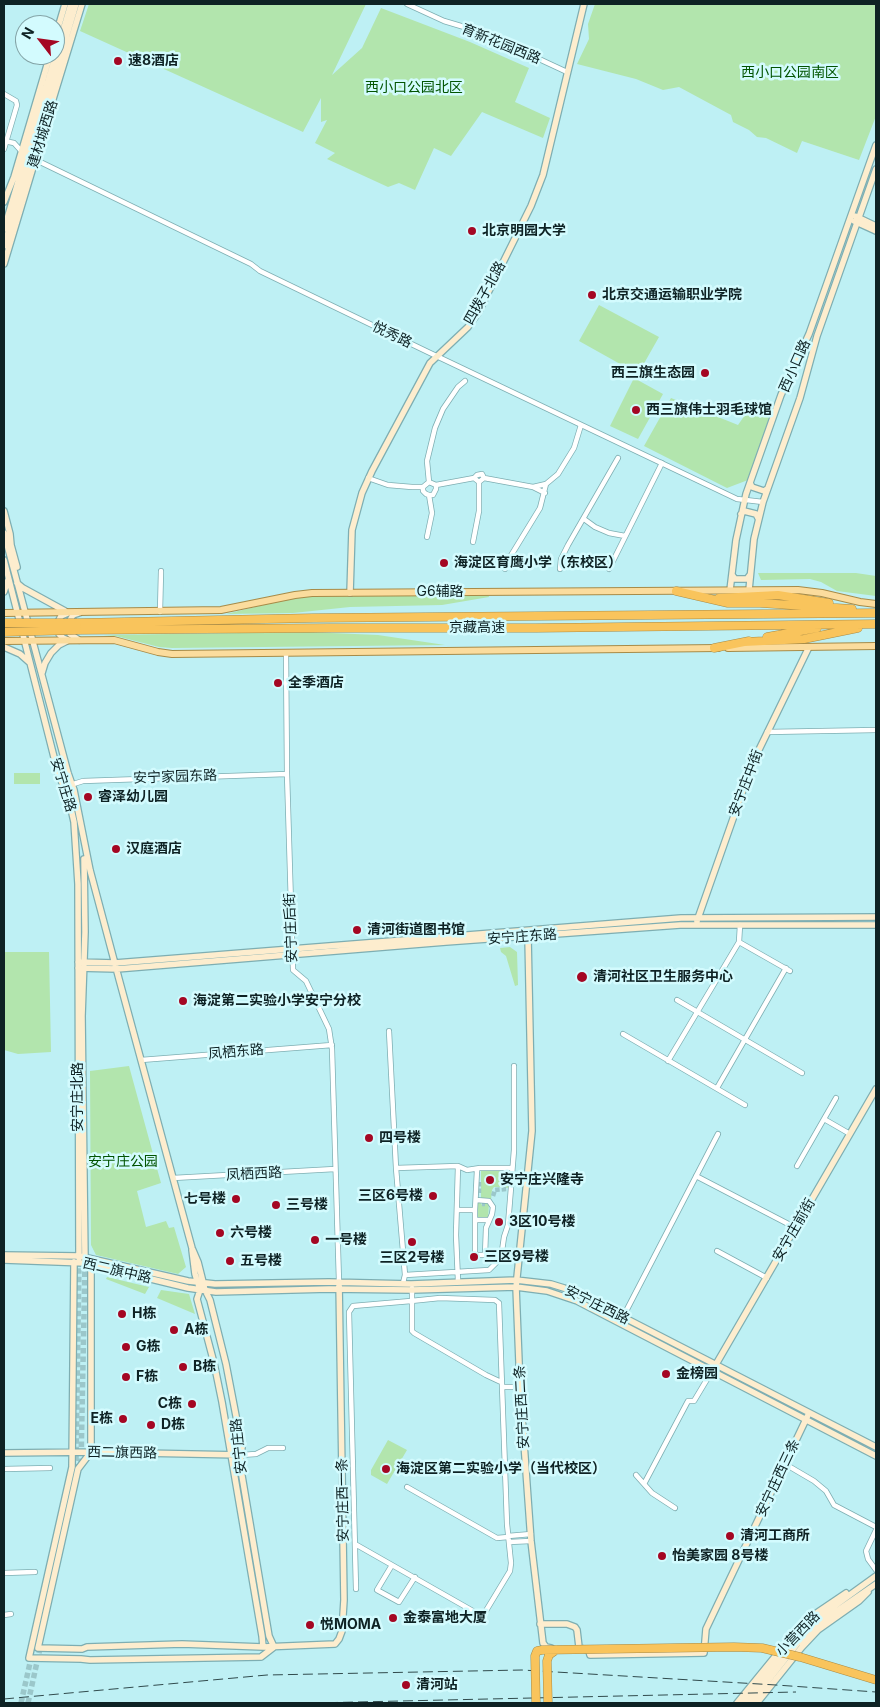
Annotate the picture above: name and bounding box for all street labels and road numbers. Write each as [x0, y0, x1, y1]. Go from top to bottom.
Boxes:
street label: 育新花园西路 [459, 20, 543, 68]
street label: 建材城西路 [25, 98, 61, 170]
street label: 四拨子北路 [461, 258, 509, 328]
street label: 悦秀路 [369, 318, 415, 352]
street label: 西小口路 [776, 337, 814, 395]
street label: G6辅路 [416, 584, 464, 600]
street label: 京藏高速 [449, 620, 505, 636]
street label: 安宁庄中街 [726, 747, 766, 819]
street label: 安宁庄路 [47, 756, 79, 814]
street label: 安宁家园东路 [133, 767, 217, 787]
street label: 安宁庄后街 [281, 893, 301, 963]
street label: 安宁庄东路 [486, 926, 558, 948]
street label: 凤栖东路 [207, 1041, 265, 1063]
street label: 安宁庄北路 [70, 1062, 86, 1132]
street label: 凤栖西路 [226, 1164, 282, 1184]
street label: 安宁庄前街 [769, 1195, 819, 1265]
street label: 西二旗中路 [81, 1255, 153, 1287]
street label: 安宁庄西路 [562, 1282, 632, 1328]
street label: 安宁庄西二条 [511, 1365, 533, 1449]
street label: 安宁庄路 [228, 1417, 250, 1475]
street label: 安宁庄西三条 [753, 1436, 803, 1520]
street label: 西二旗西路 [87, 1444, 157, 1462]
street label: 安宁庄西一条 [334, 1458, 352, 1542]
street label: 小营西路 [773, 1608, 823, 1660]

